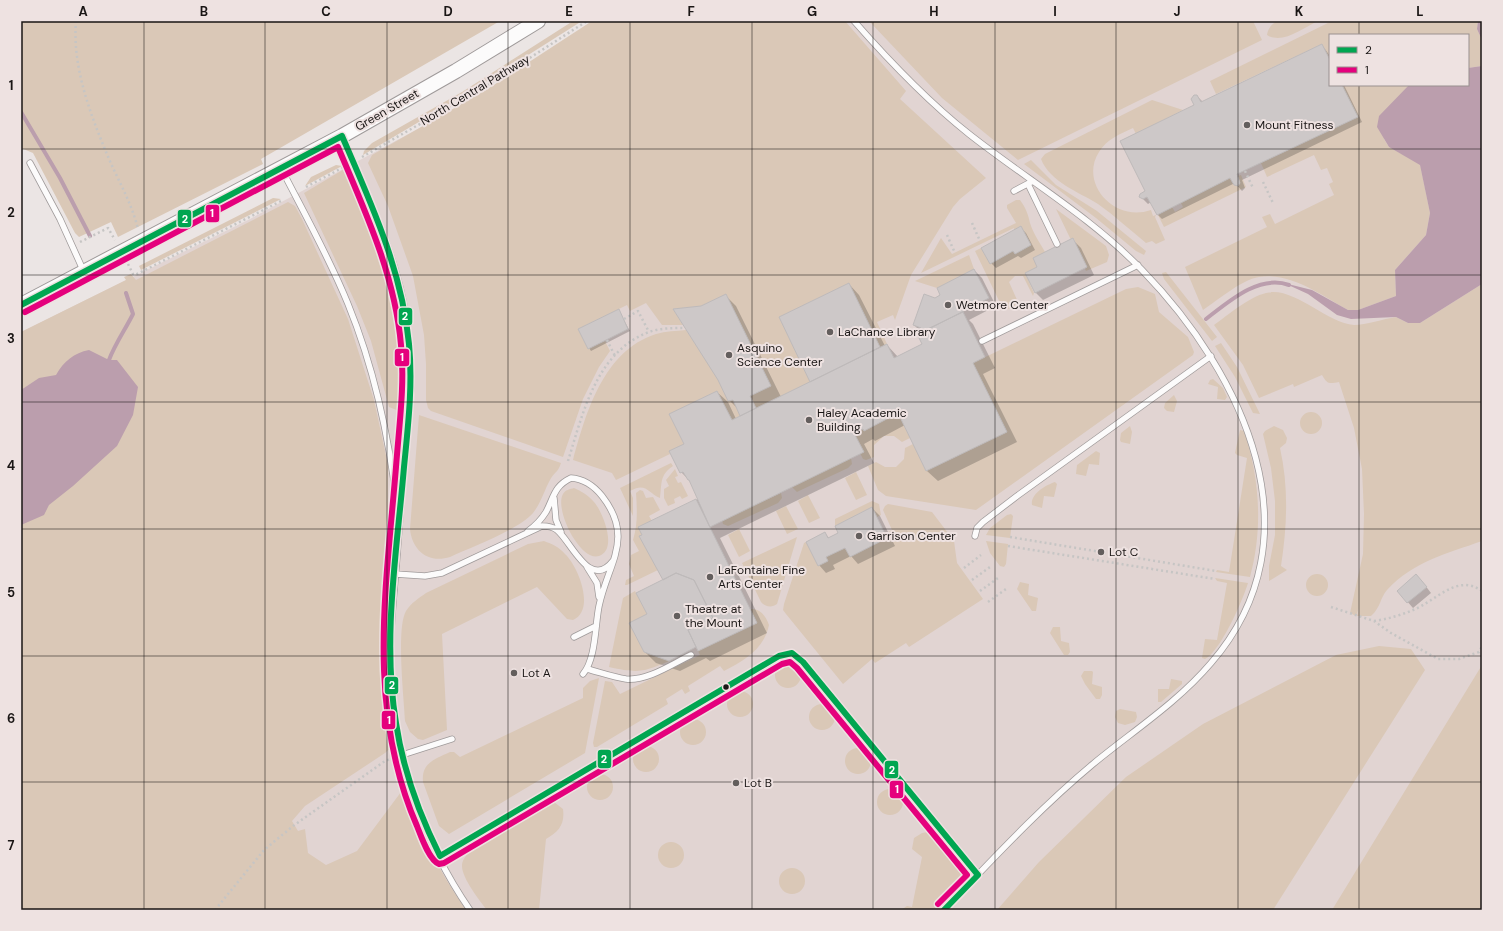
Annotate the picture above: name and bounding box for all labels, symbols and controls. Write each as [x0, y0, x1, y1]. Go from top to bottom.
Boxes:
text: A [78, 3, 88, 20]
text: B [200, 3, 208, 20]
text: C [321, 3, 331, 20]
text: D [443, 3, 453, 20]
text: E [565, 3, 573, 20]
text: F [687, 3, 695, 20]
text: G [807, 3, 817, 20]
text: H [929, 3, 939, 20]
text: I [1053, 3, 1057, 20]
text: J [1173, 3, 1181, 20]
text: K [1295, 3, 1304, 20]
text: L [1416, 3, 1424, 20]
legend [1329, 34, 1469, 86]
text: 2 [1365, 42, 1372, 58]
street label: North Central Pathway [417, 51, 533, 129]
text: 1 [1365, 62, 1369, 78]
text: 1 [9, 77, 13, 94]
street label: Green Street [352, 85, 422, 135]
place label: Mount Fitness [1255, 117, 1334, 133]
marker: Mount Fitness [1242, 120, 1252, 130]
text: 2 [7, 204, 15, 221]
line badge: 1 [205, 204, 220, 223]
text: 1 [210, 206, 214, 220]
line badge: 2 [177, 209, 192, 228]
text: 2 [182, 212, 188, 226]
place label: Wetmore Center [956, 297, 1049, 313]
marker: Wetmore Center [943, 300, 953, 310]
line badge: 2 [398, 307, 413, 326]
text: 2 [402, 309, 408, 323]
place label: LaChance Library [838, 324, 936, 340]
marker: LaChance Library [825, 327, 835, 337]
text: 3 [7, 330, 15, 347]
place label: Asquino Science Center [737, 340, 823, 370]
line badge: 1 [394, 348, 410, 367]
text: 1 [400, 350, 404, 364]
marker: Asquino Science Center [724, 350, 734, 360]
place label: Haley Academic Building [817, 405, 907, 435]
marker: Haley Academic Building [804, 415, 814, 425]
text: 4 [7, 457, 15, 474]
place label: Garrison Center [867, 528, 956, 544]
marker: Garrison Center [854, 531, 864, 541]
place label: Lot C [1109, 544, 1139, 560]
marker: Lot C [1096, 547, 1106, 557]
place label: LaFontaine Fine Arts Center [718, 562, 805, 592]
marker: LaFontaine Fine Arts Center [705, 572, 715, 582]
text: 5 [7, 584, 15, 601]
place label: Theatre at the Mount [685, 601, 743, 631]
marker: Theatre at the Mount [672, 611, 682, 621]
place label: Lot A [522, 665, 551, 681]
marker: Lot A [509, 668, 519, 678]
line badge: 2 [384, 676, 399, 695]
text: 2 [389, 678, 395, 692]
unlabelled marker [721, 682, 731, 692]
text: 6 [7, 710, 15, 727]
line badge: 1 [381, 710, 396, 730]
text: 1 [387, 713, 391, 727]
line badge: 2 [597, 749, 612, 769]
text: 2 [601, 752, 607, 766]
line badge: 2 [884, 760, 899, 779]
text: 2 [889, 763, 895, 777]
place label: Lot B [744, 775, 772, 791]
marker: Lot B [731, 778, 741, 788]
line badge: 1 [889, 780, 904, 799]
text: 1 [895, 782, 899, 796]
text: 7 [8, 837, 15, 854]

